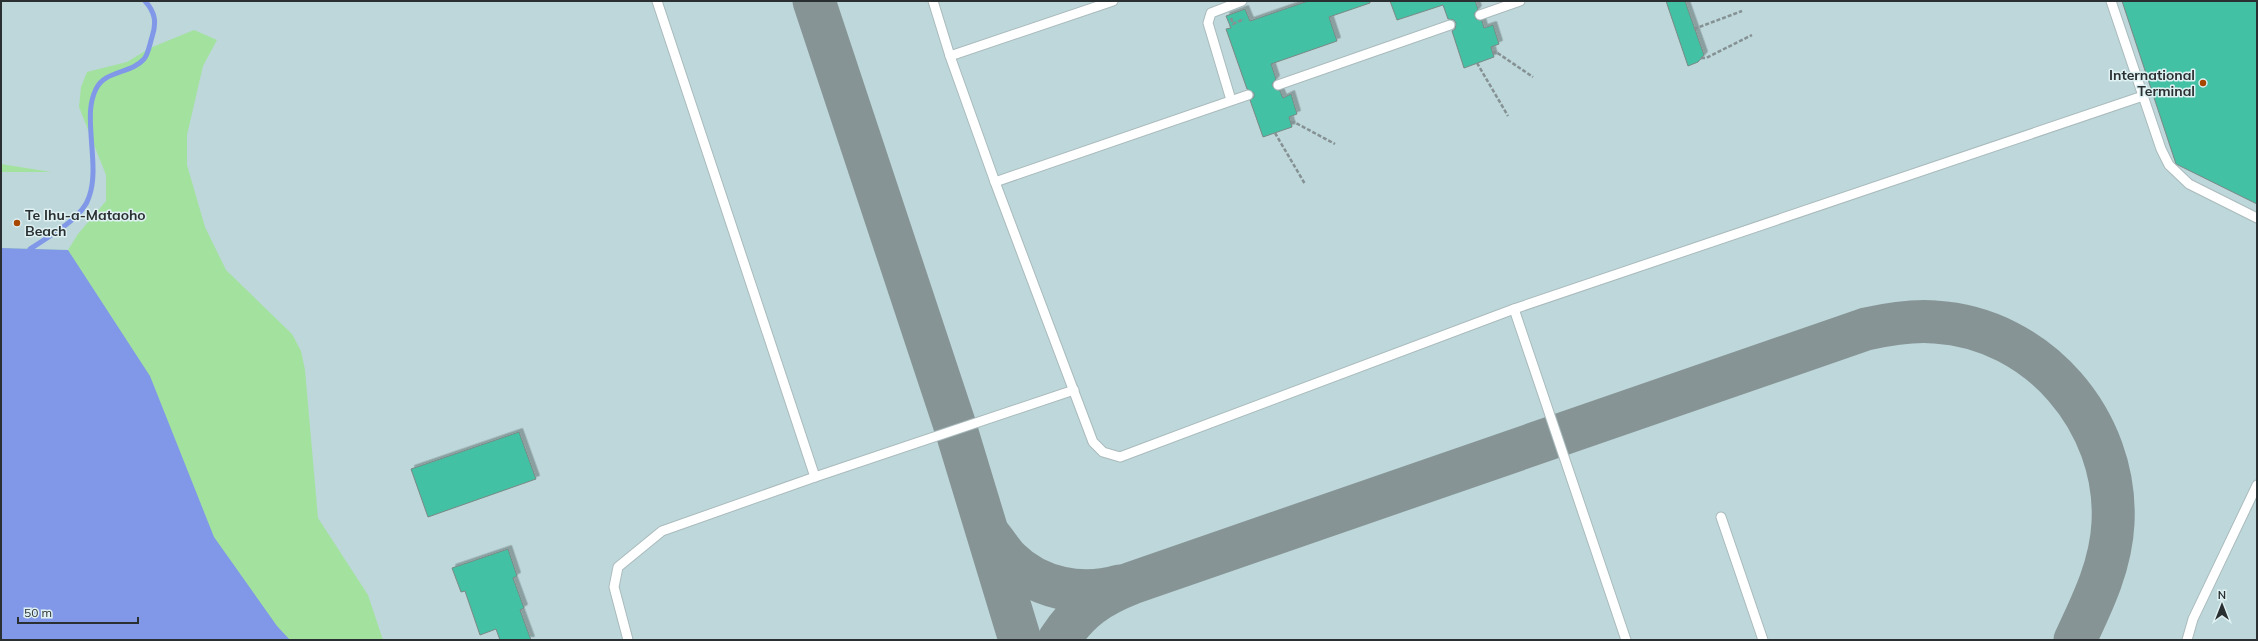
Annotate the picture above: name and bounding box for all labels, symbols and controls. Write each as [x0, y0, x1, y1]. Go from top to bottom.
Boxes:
place label: International Terminal [2109, 66, 2195, 100]
marker: International Terminal [2198, 78, 2208, 88]
place label: Te Ihu-a-Mataoho Beach [25, 206, 146, 240]
marker: Te Ihu-a-Mataoho Beach [12, 218, 22, 228]
north arrow [2202, 585, 2242, 625]
text: N [2218, 588, 2226, 602]
scale bar [18, 599, 138, 625]
text: 50 m [24, 605, 52, 620]

